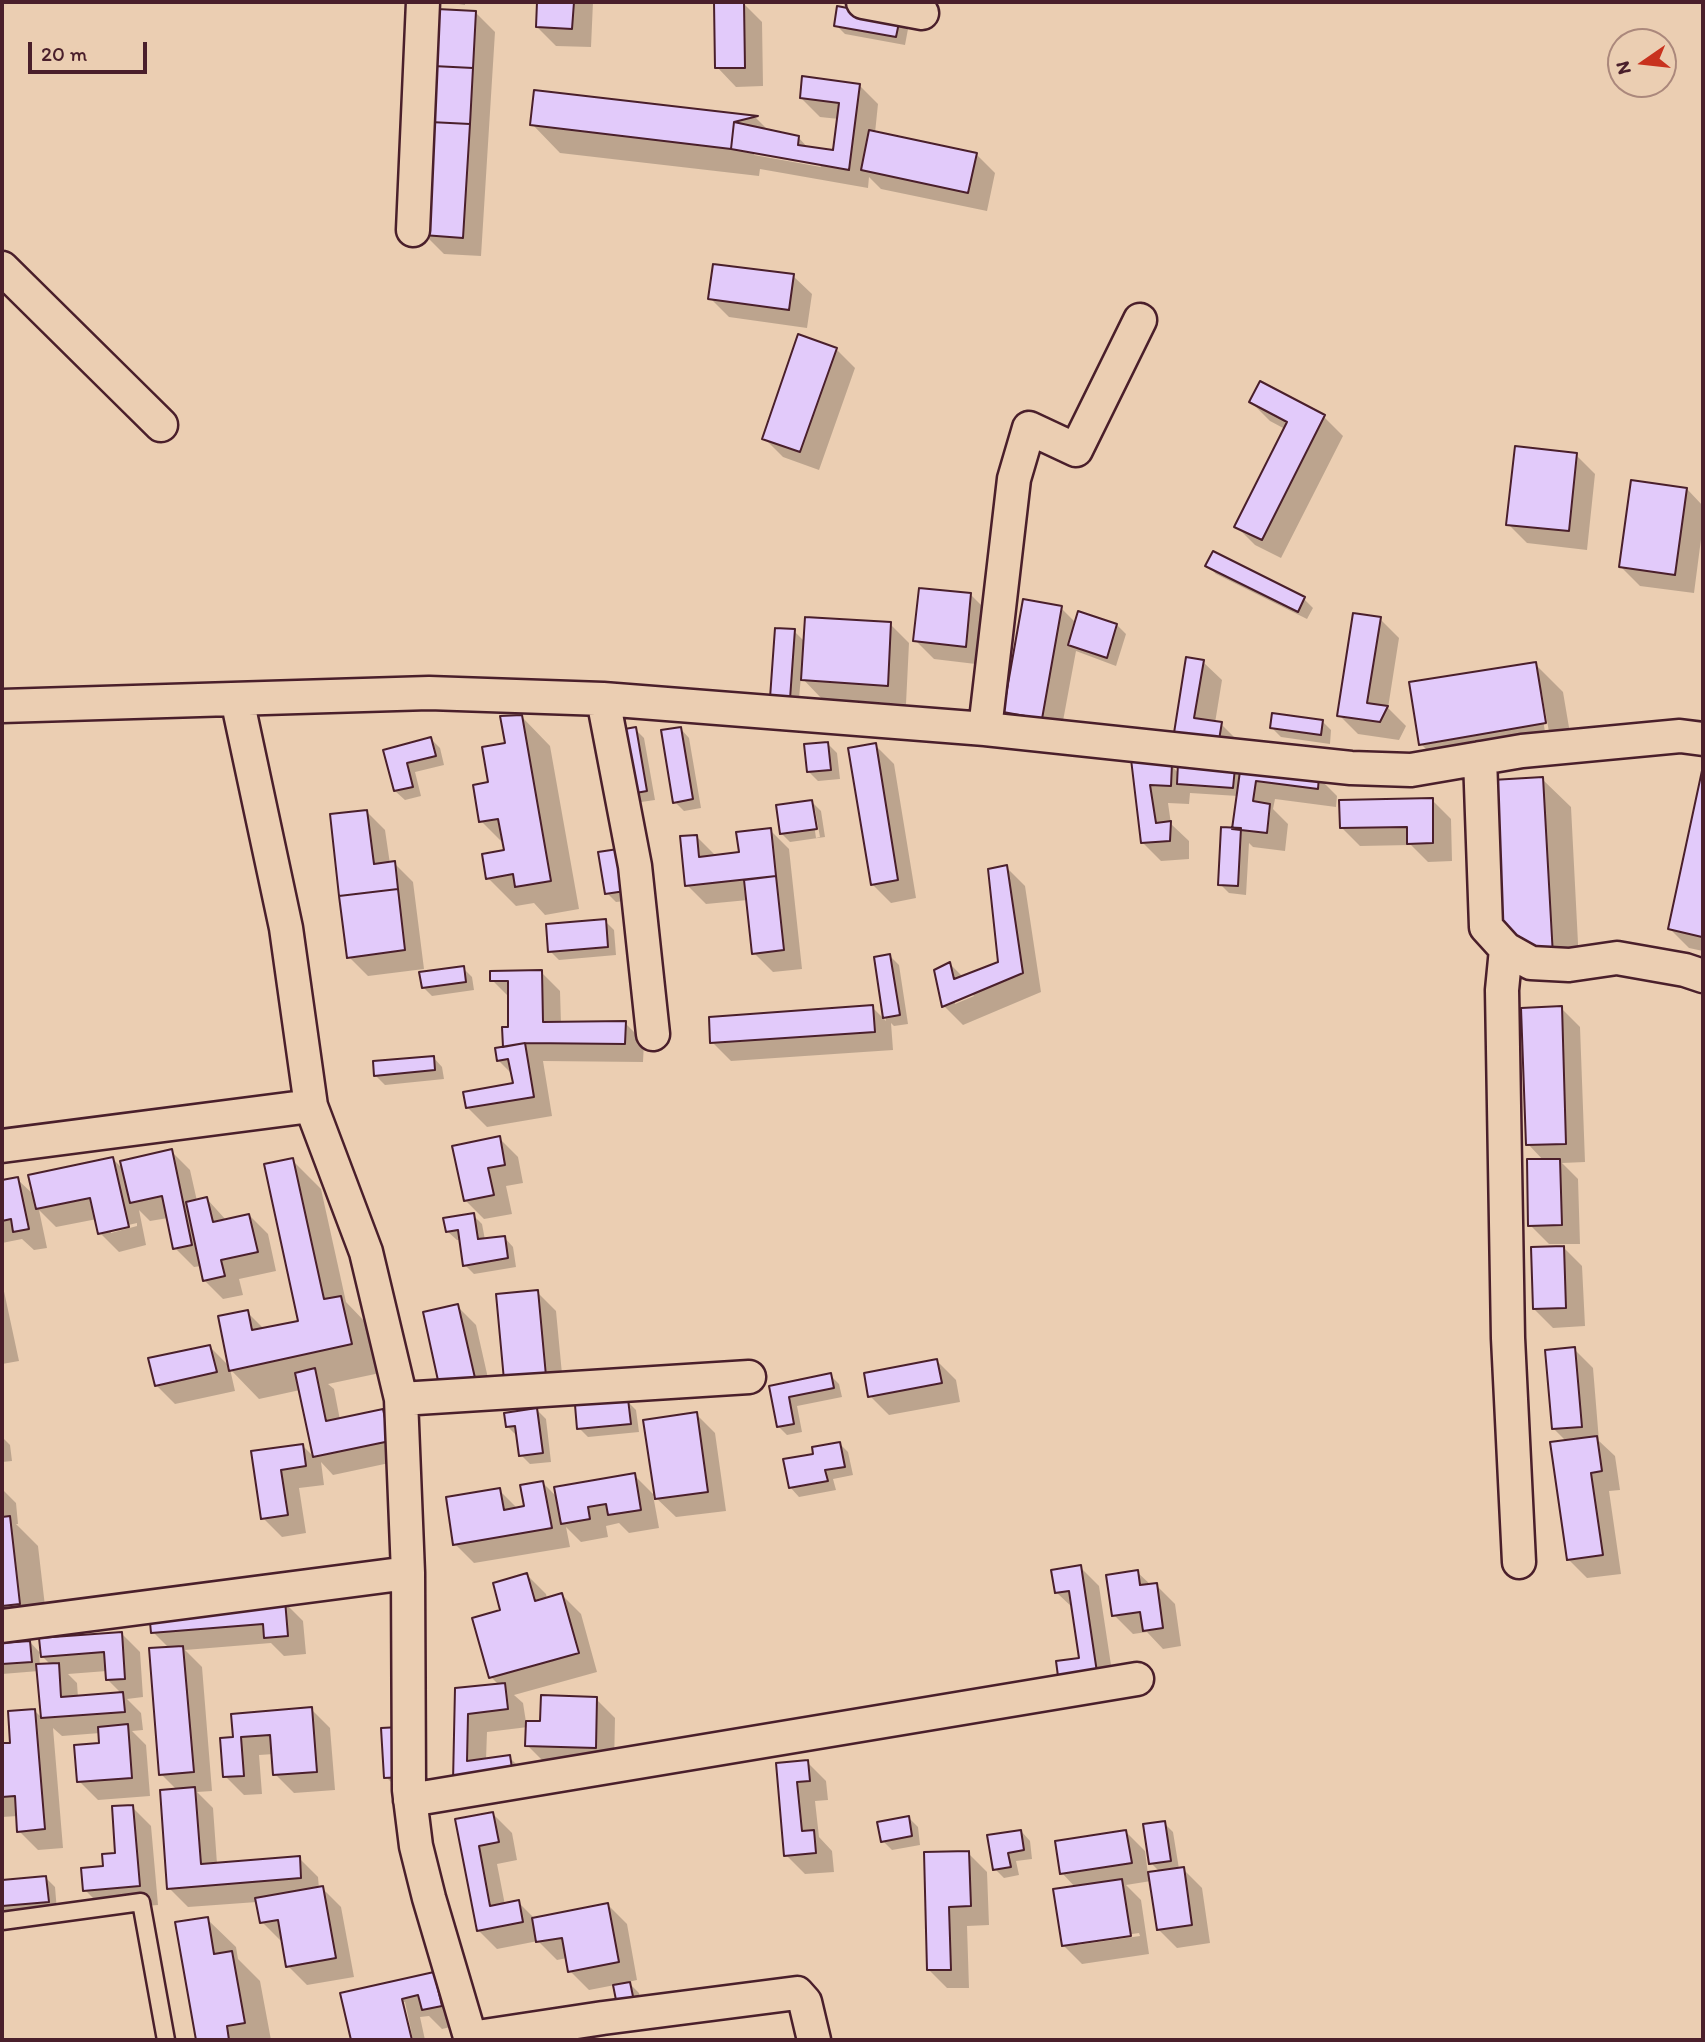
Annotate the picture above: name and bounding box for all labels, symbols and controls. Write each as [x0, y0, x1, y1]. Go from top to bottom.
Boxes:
scale bar [32, 28, 150, 72]
north arrow [1607, 28, 1677, 98]
text: 20 m [41, 41, 87, 66]
text: N [1610, 59, 1636, 77]

